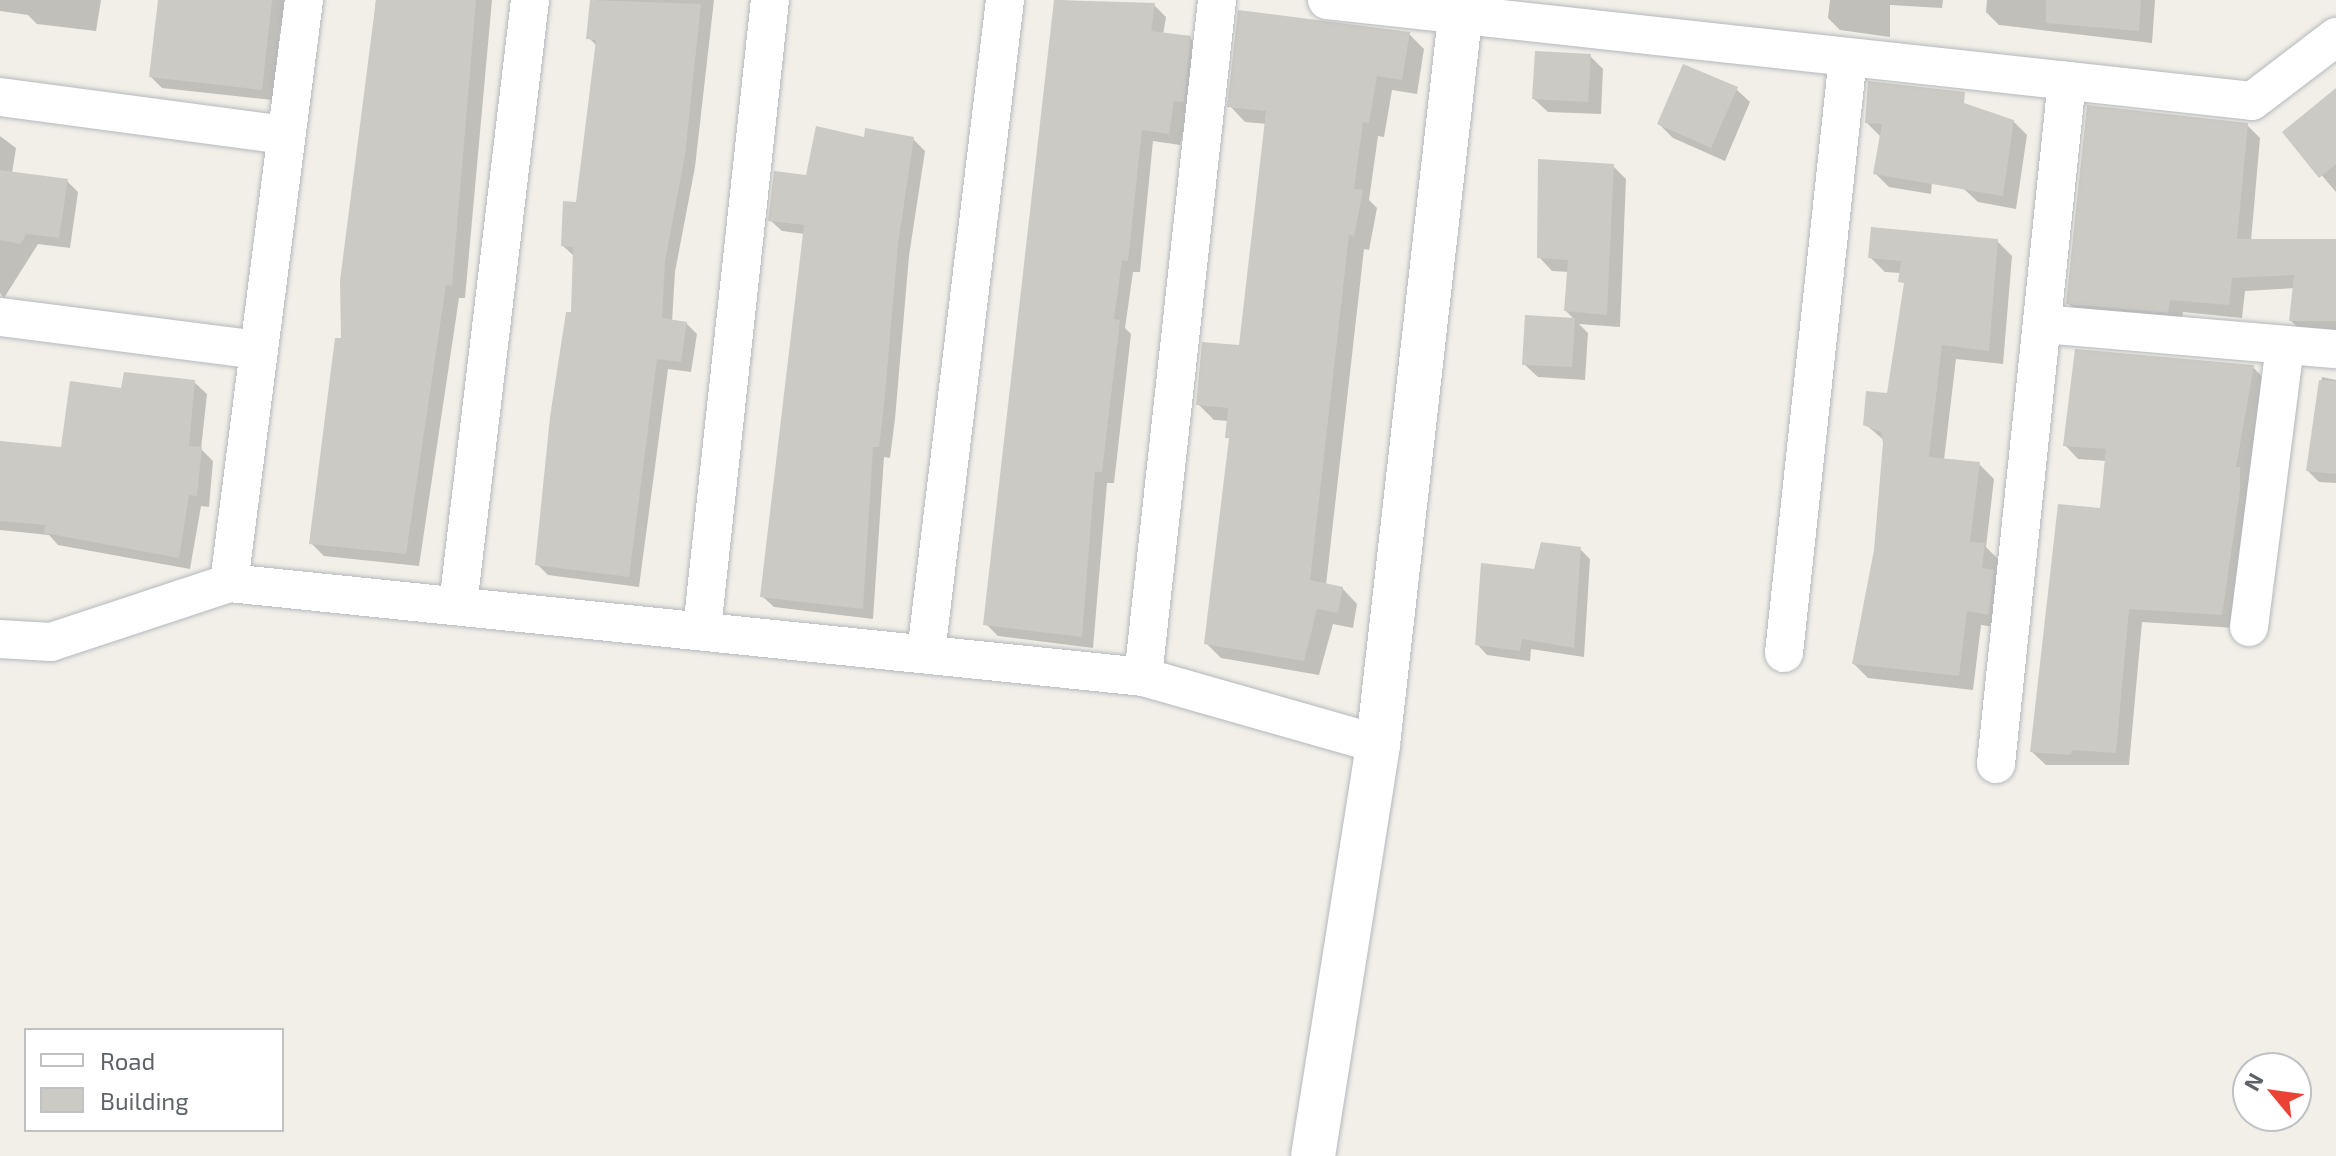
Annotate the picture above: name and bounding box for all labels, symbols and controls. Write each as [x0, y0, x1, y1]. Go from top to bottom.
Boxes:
legend [24, 1028, 284, 1132]
text: Road [100, 1046, 155, 1075]
north arrow [2232, 1052, 2312, 1132]
text: N [2238, 1068, 2268, 1095]
text: Building [100, 1086, 189, 1115]

